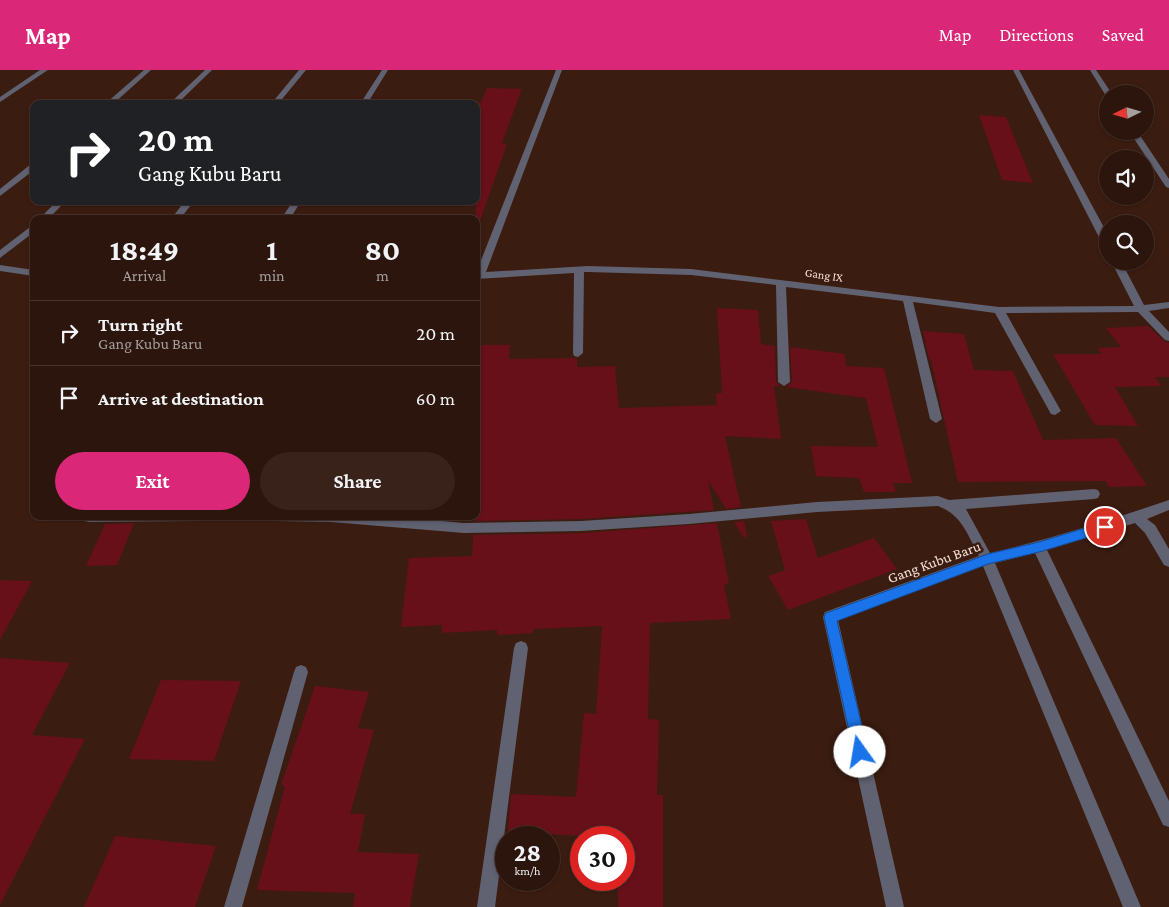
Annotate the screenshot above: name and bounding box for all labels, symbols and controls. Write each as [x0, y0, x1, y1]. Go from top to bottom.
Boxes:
text: Map [25, 22, 71, 49]
text: Map [939, 25, 971, 45]
text: Directions [999, 25, 1074, 45]
text: Saved [1102, 25, 1144, 45]
north arrow [1099, 85, 1154, 140]
map controls [1099, 85, 1154, 270]
icon: right [55, 120, 120, 185]
text: 20 m [138, 120, 213, 159]
button: sound [1099, 150, 1154, 205]
text: Gang Kubu Baru [138, 161, 281, 186]
button: search [1099, 215, 1154, 270]
text: 18:49 [110, 233, 179, 266]
text: 1 [266, 233, 277, 266]
text: 80 [364, 233, 400, 266]
street label: Gang IX [804, 265, 844, 285]
text: Arrival [123, 267, 166, 284]
text: min [259, 267, 285, 284]
text: m [376, 267, 389, 284]
text: Turn right [98, 314, 183, 335]
icon: right [55, 319, 83, 347]
text: 20 m [416, 323, 455, 344]
text: Gang Kubu Baru [98, 335, 202, 352]
icon: arrive [55, 384, 83, 412]
text: Arrive at destination [98, 388, 264, 409]
text: 60 m [416, 388, 455, 409]
button: Exit [55, 452, 250, 510]
button: Share [260, 452, 455, 510]
pin [1084, 506, 1126, 548]
icon: arrive [1091, 513, 1119, 541]
street label: Gang Kubu Baru [885, 538, 983, 587]
position arrow [833, 725, 885, 777]
speed limit sign: 30 [570, 826, 635, 891]
text: 28 [514, 839, 541, 866]
text: km/h [515, 864, 540, 878]

